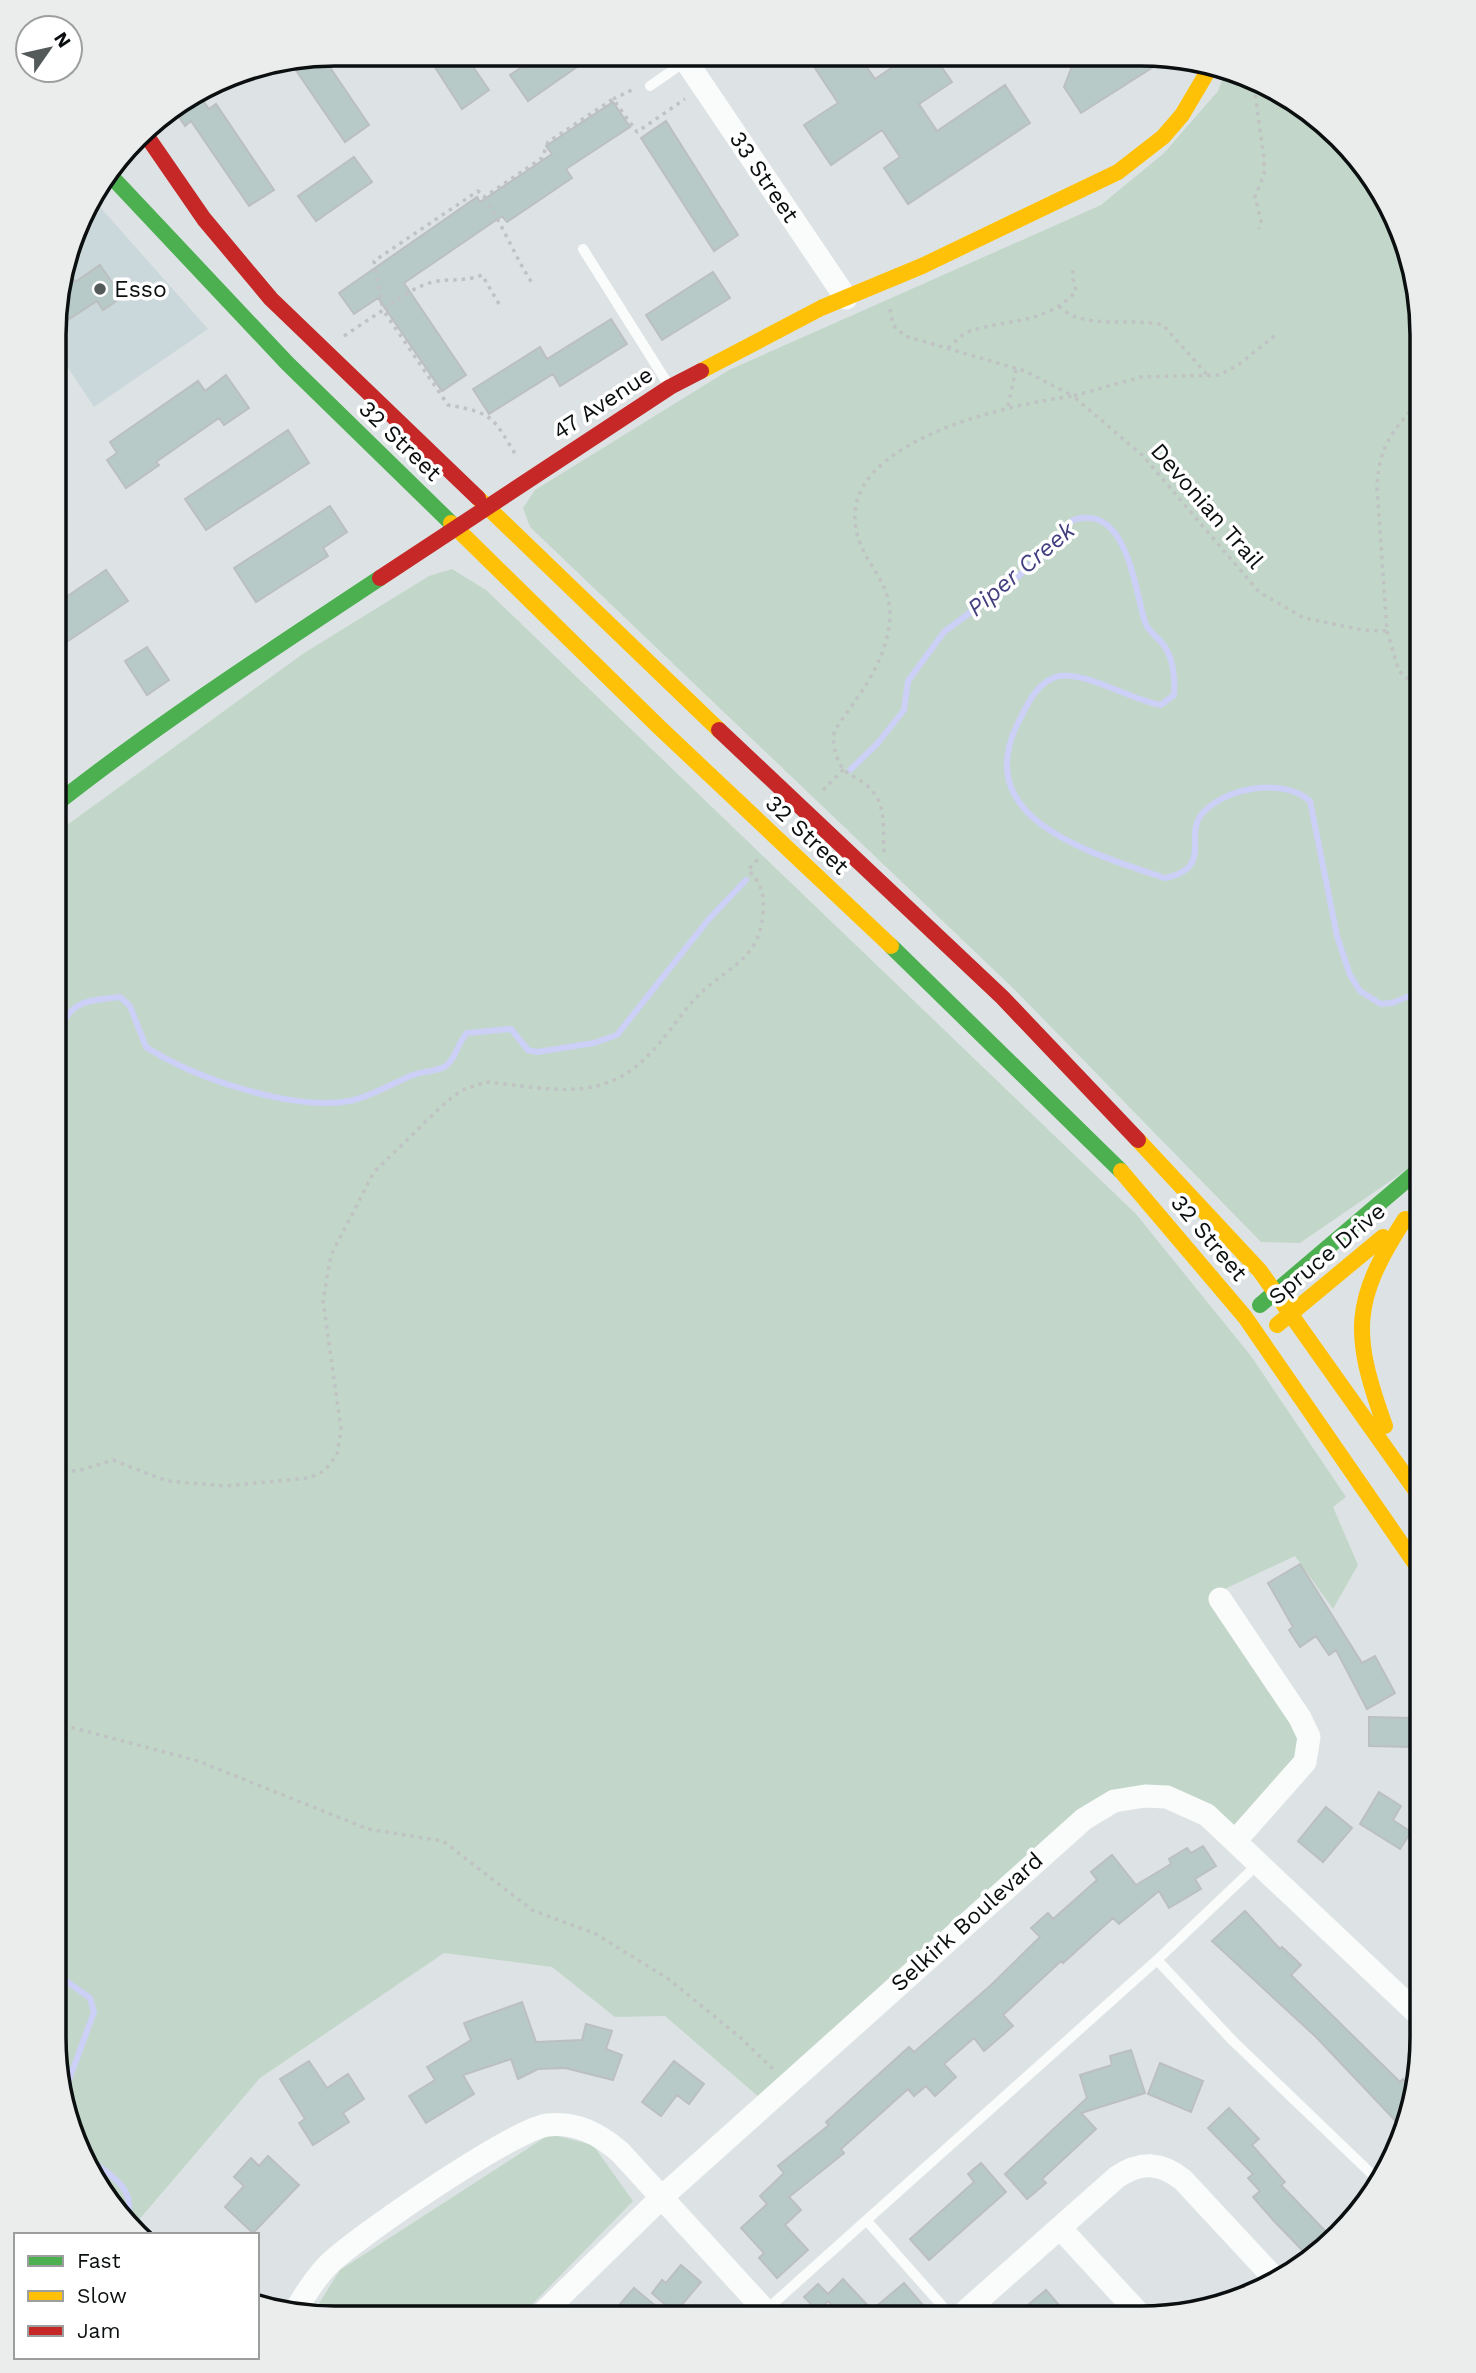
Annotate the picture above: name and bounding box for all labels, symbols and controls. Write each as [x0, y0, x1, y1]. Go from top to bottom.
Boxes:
north arrow [14, 14, 84, 84]
text: N [49, 28, 76, 52]
street label: 33 Street [724, 126, 804, 228]
place label: Esso [114, 276, 167, 303]
marker: Esso [92, 281, 108, 297]
street label: 47 Avenue [548, 361, 658, 445]
street label: 32 Street [353, 395, 447, 487]
street label: Devonian Trail [1145, 438, 1269, 574]
water label: Piper Creek [962, 515, 1081, 622]
street label: 32 Street [760, 790, 854, 881]
street label: 32 Street [1165, 1190, 1253, 1287]
street label: Spruce Drive [1263, 1197, 1391, 1311]
street label: Selkirk Boulevard [885, 1847, 1049, 1997]
legend [14, 2233, 259, 2359]
text: Fast [77, 2248, 121, 2273]
text: Slow [77, 2283, 127, 2308]
text: Jam [77, 2318, 120, 2343]

